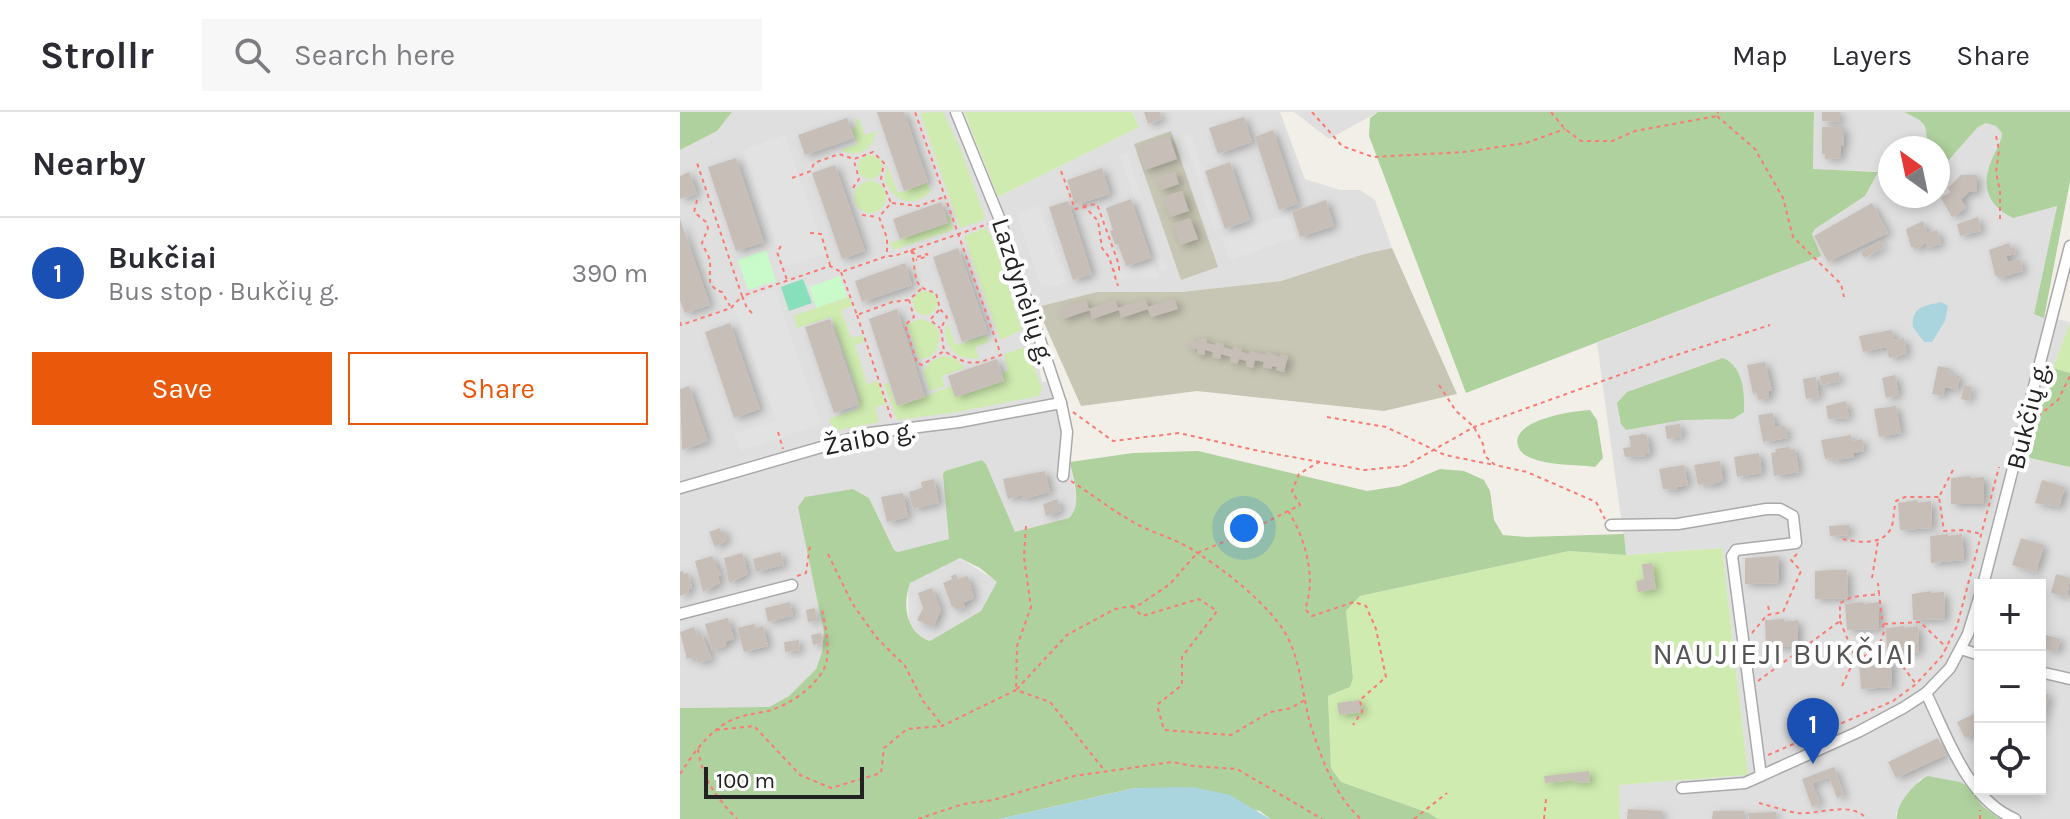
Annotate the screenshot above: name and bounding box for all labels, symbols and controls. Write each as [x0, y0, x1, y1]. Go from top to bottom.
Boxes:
search box [202, 19, 762, 91]
text: Strollr [40, 33, 154, 78]
icon: search [230, 33, 274, 77]
text: Search here [294, 37, 455, 73]
text: Map [1732, 39, 1787, 72]
text: Layers [1831, 39, 1912, 72]
text: Share [1956, 39, 2030, 72]
north arrow [1878, 136, 1950, 208]
text: Nearby [32, 144, 146, 184]
street label: Lazdynėlių g. [985, 214, 1061, 368]
text: Bukčiai [108, 240, 217, 276]
text: 1 [53, 258, 63, 289]
text: 390 m [572, 258, 648, 289]
text: Bus stop · Bukčių g. [108, 276, 339, 307]
button: Save [32, 352, 332, 425]
button: Share [348, 352, 648, 425]
street label: Bukčių g. [2000, 359, 2056, 473]
street label: Žaibo g. [821, 414, 917, 462]
your location [1224, 508, 1264, 548]
map controls [1974, 579, 2046, 795]
button: + [1974, 579, 2046, 651]
district label: NAUJIEJI BUKČIAI [1652, 636, 1916, 672]
button: − [1974, 651, 2046, 723]
pin: 1 [1787, 698, 1839, 764]
button: locate [1974, 723, 2046, 795]
scale bar [704, 763, 864, 799]
text: 100 m [716, 768, 775, 794]

